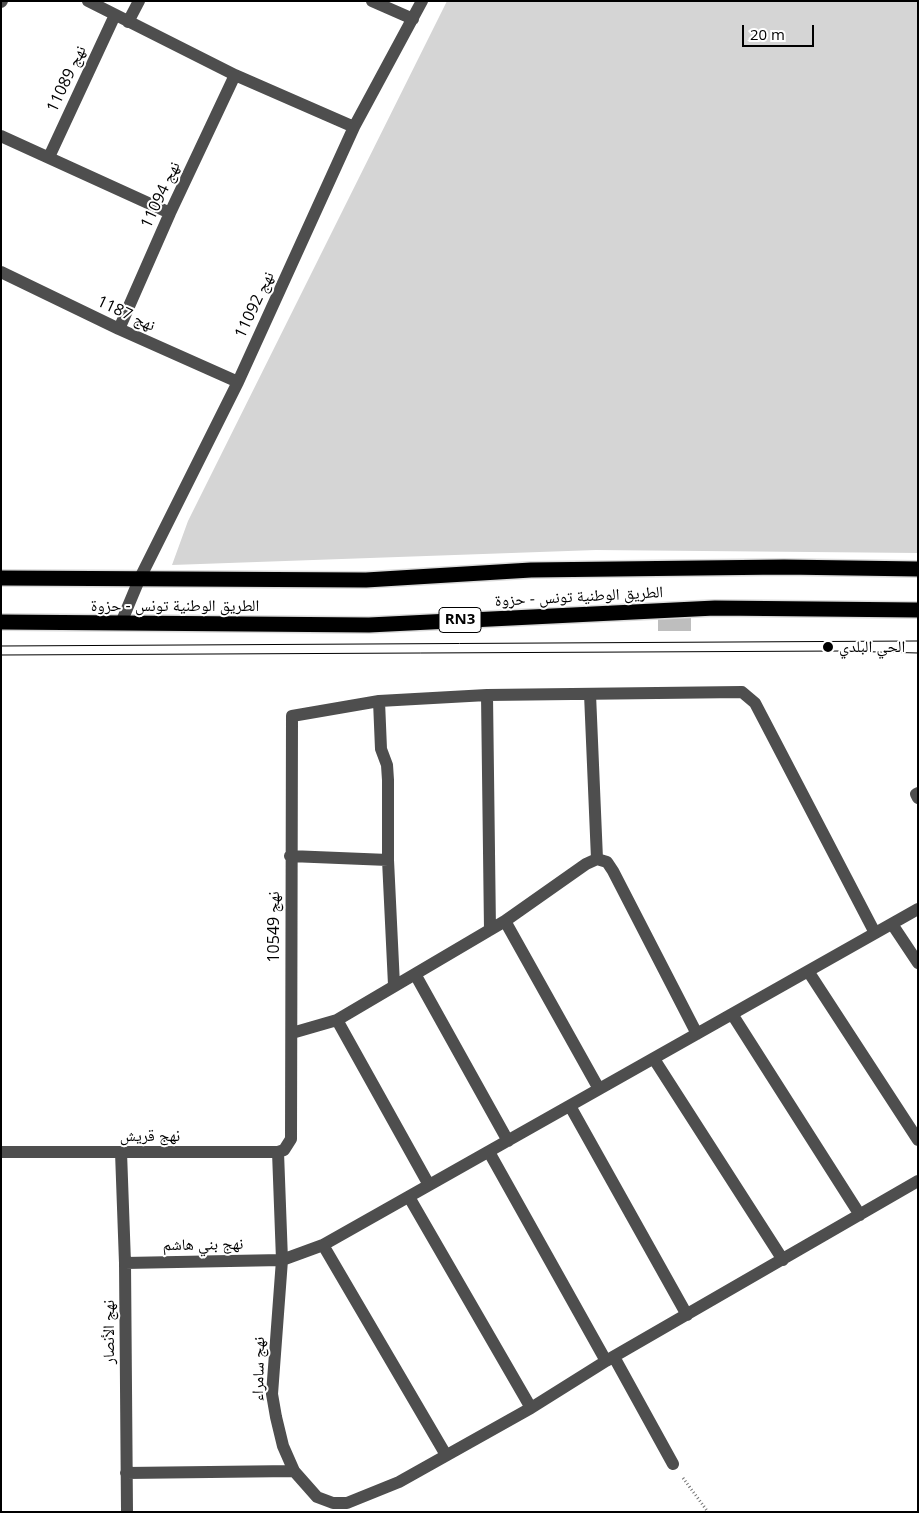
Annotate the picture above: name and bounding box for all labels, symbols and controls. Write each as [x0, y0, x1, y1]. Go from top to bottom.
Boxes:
scale bar [744, 15, 816, 47]
text: 20 m [750, 24, 785, 44]
street label: نهج 11089 [43, 43, 91, 115]
street label: نهج 11094 [137, 159, 185, 231]
street label: نهج 11092 [231, 269, 279, 341]
street label: نهج 1187 [94, 292, 158, 336]
street label: الطريق الوطنية تونس - حزوة [494, 583, 664, 611]
street label: الطريق الوطنية تونس - حزوة [91, 596, 259, 616]
road number: RN3 [439, 608, 481, 632]
place label: الحي البلدي [839, 637, 905, 657]
marker: الحي البلدي [821, 640, 835, 654]
street label: نهج 10549 [264, 891, 284, 963]
street label: نهج قريش [120, 1126, 180, 1146]
street label: نهج بني هاشم [162, 1235, 244, 1255]
street label: نهج الأنصار [99, 1300, 119, 1364]
street label: نهج سامراء [249, 1337, 269, 1401]

